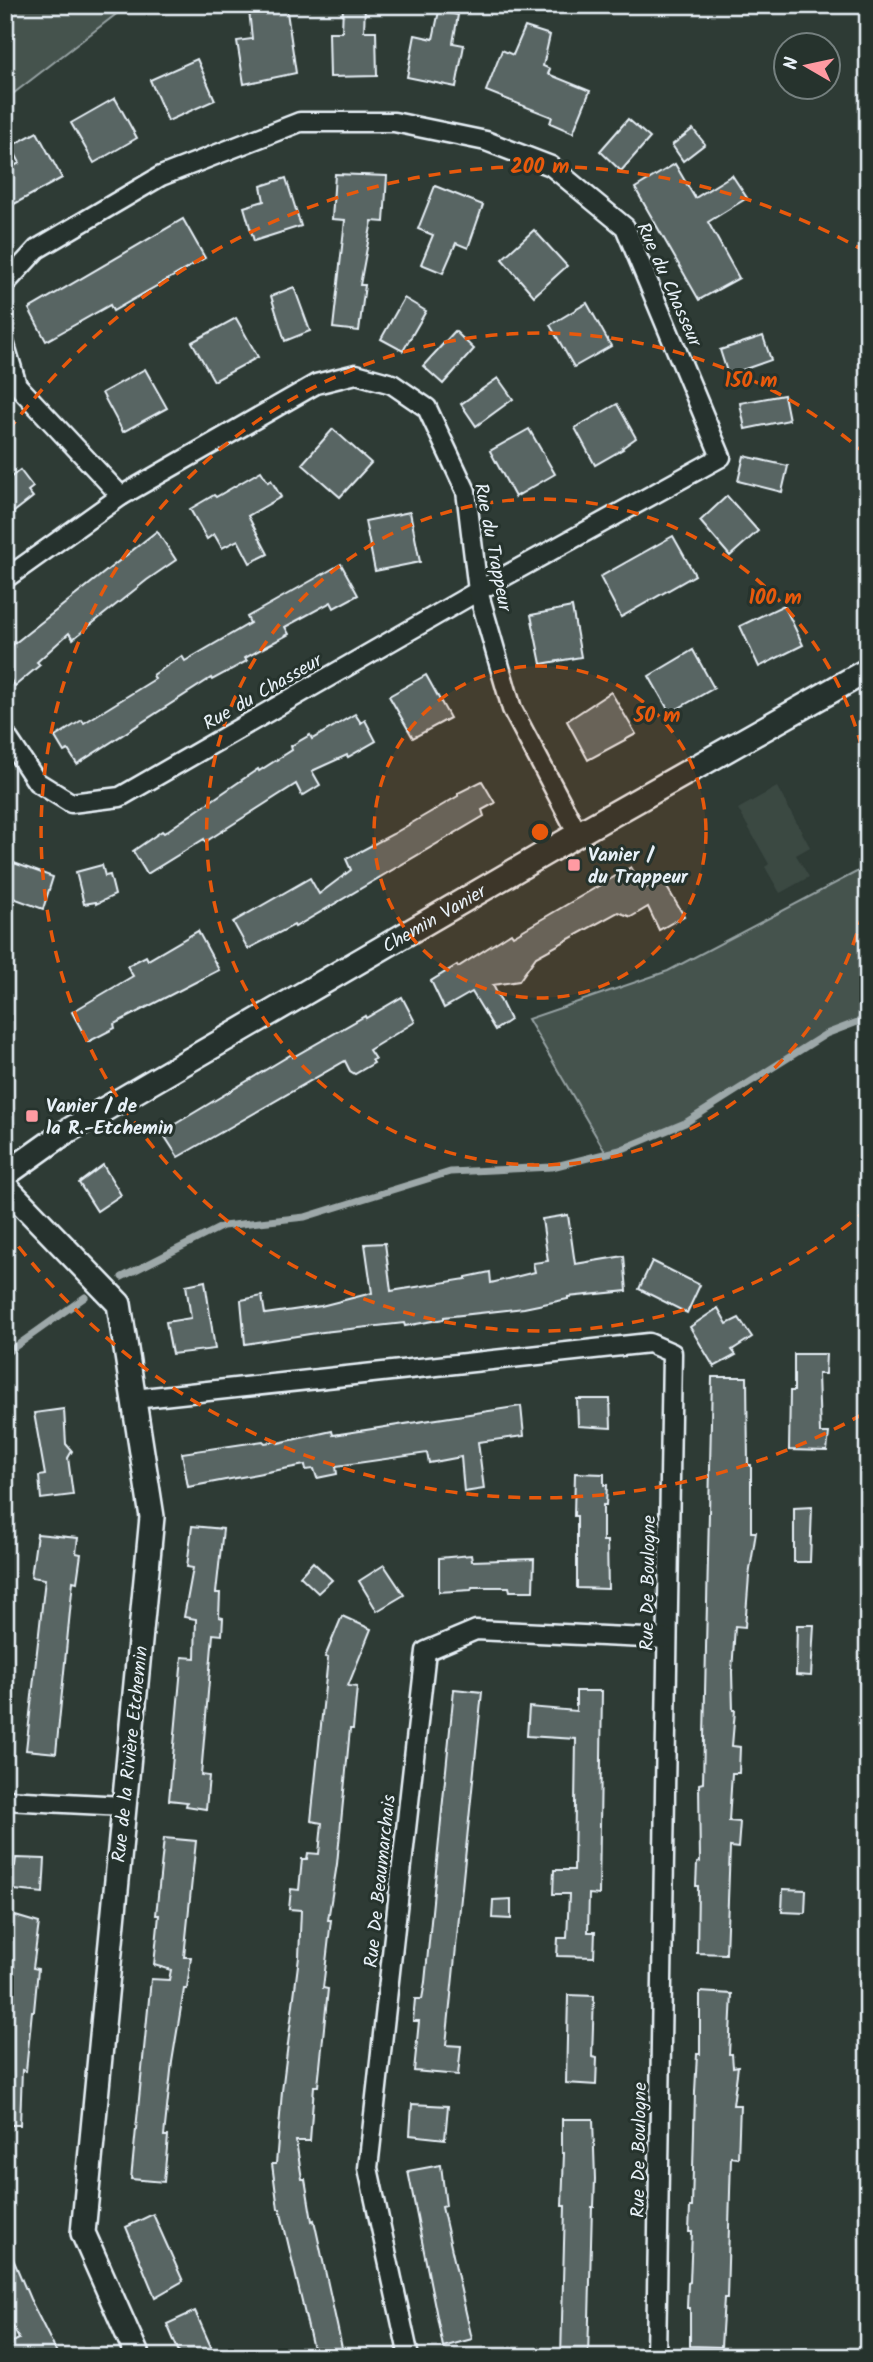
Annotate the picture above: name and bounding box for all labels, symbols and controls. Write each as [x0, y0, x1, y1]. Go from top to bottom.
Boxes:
north arrow [772, 32, 842, 102]
text: N [776, 55, 808, 72]
text: 200 m [510, 151, 570, 184]
street label: Rue du Chasseur [627, 218, 710, 353]
text: 150 m [724, 365, 778, 398]
street label: Rue du Trappeur [465, 481, 520, 616]
text: 100 m [748, 582, 802, 615]
street label: Rue du Chasseur [198, 646, 330, 739]
text: 50 m [633, 700, 680, 733]
centre of rings [528, 820, 552, 844]
place label: Vanier / du Trappeur [588, 841, 689, 893]
marker: Vanier / du Trappeur [566, 857, 582, 873]
street label: Chemin Vanier [377, 877, 494, 962]
place label: Vanier / de la R.-Etchemin [46, 1092, 173, 1144]
marker: Vanier / de la R.-Etchemin [24, 1108, 40, 1124]
street label: Rue De Boulogne [633, 1515, 665, 1651]
street label: Rue de la Rivière Etchemin [105, 1644, 157, 1864]
street label: Rue De Beaumarchais [357, 1793, 405, 1969]
street label: Rue De Boulogne [624, 2082, 656, 2218]

